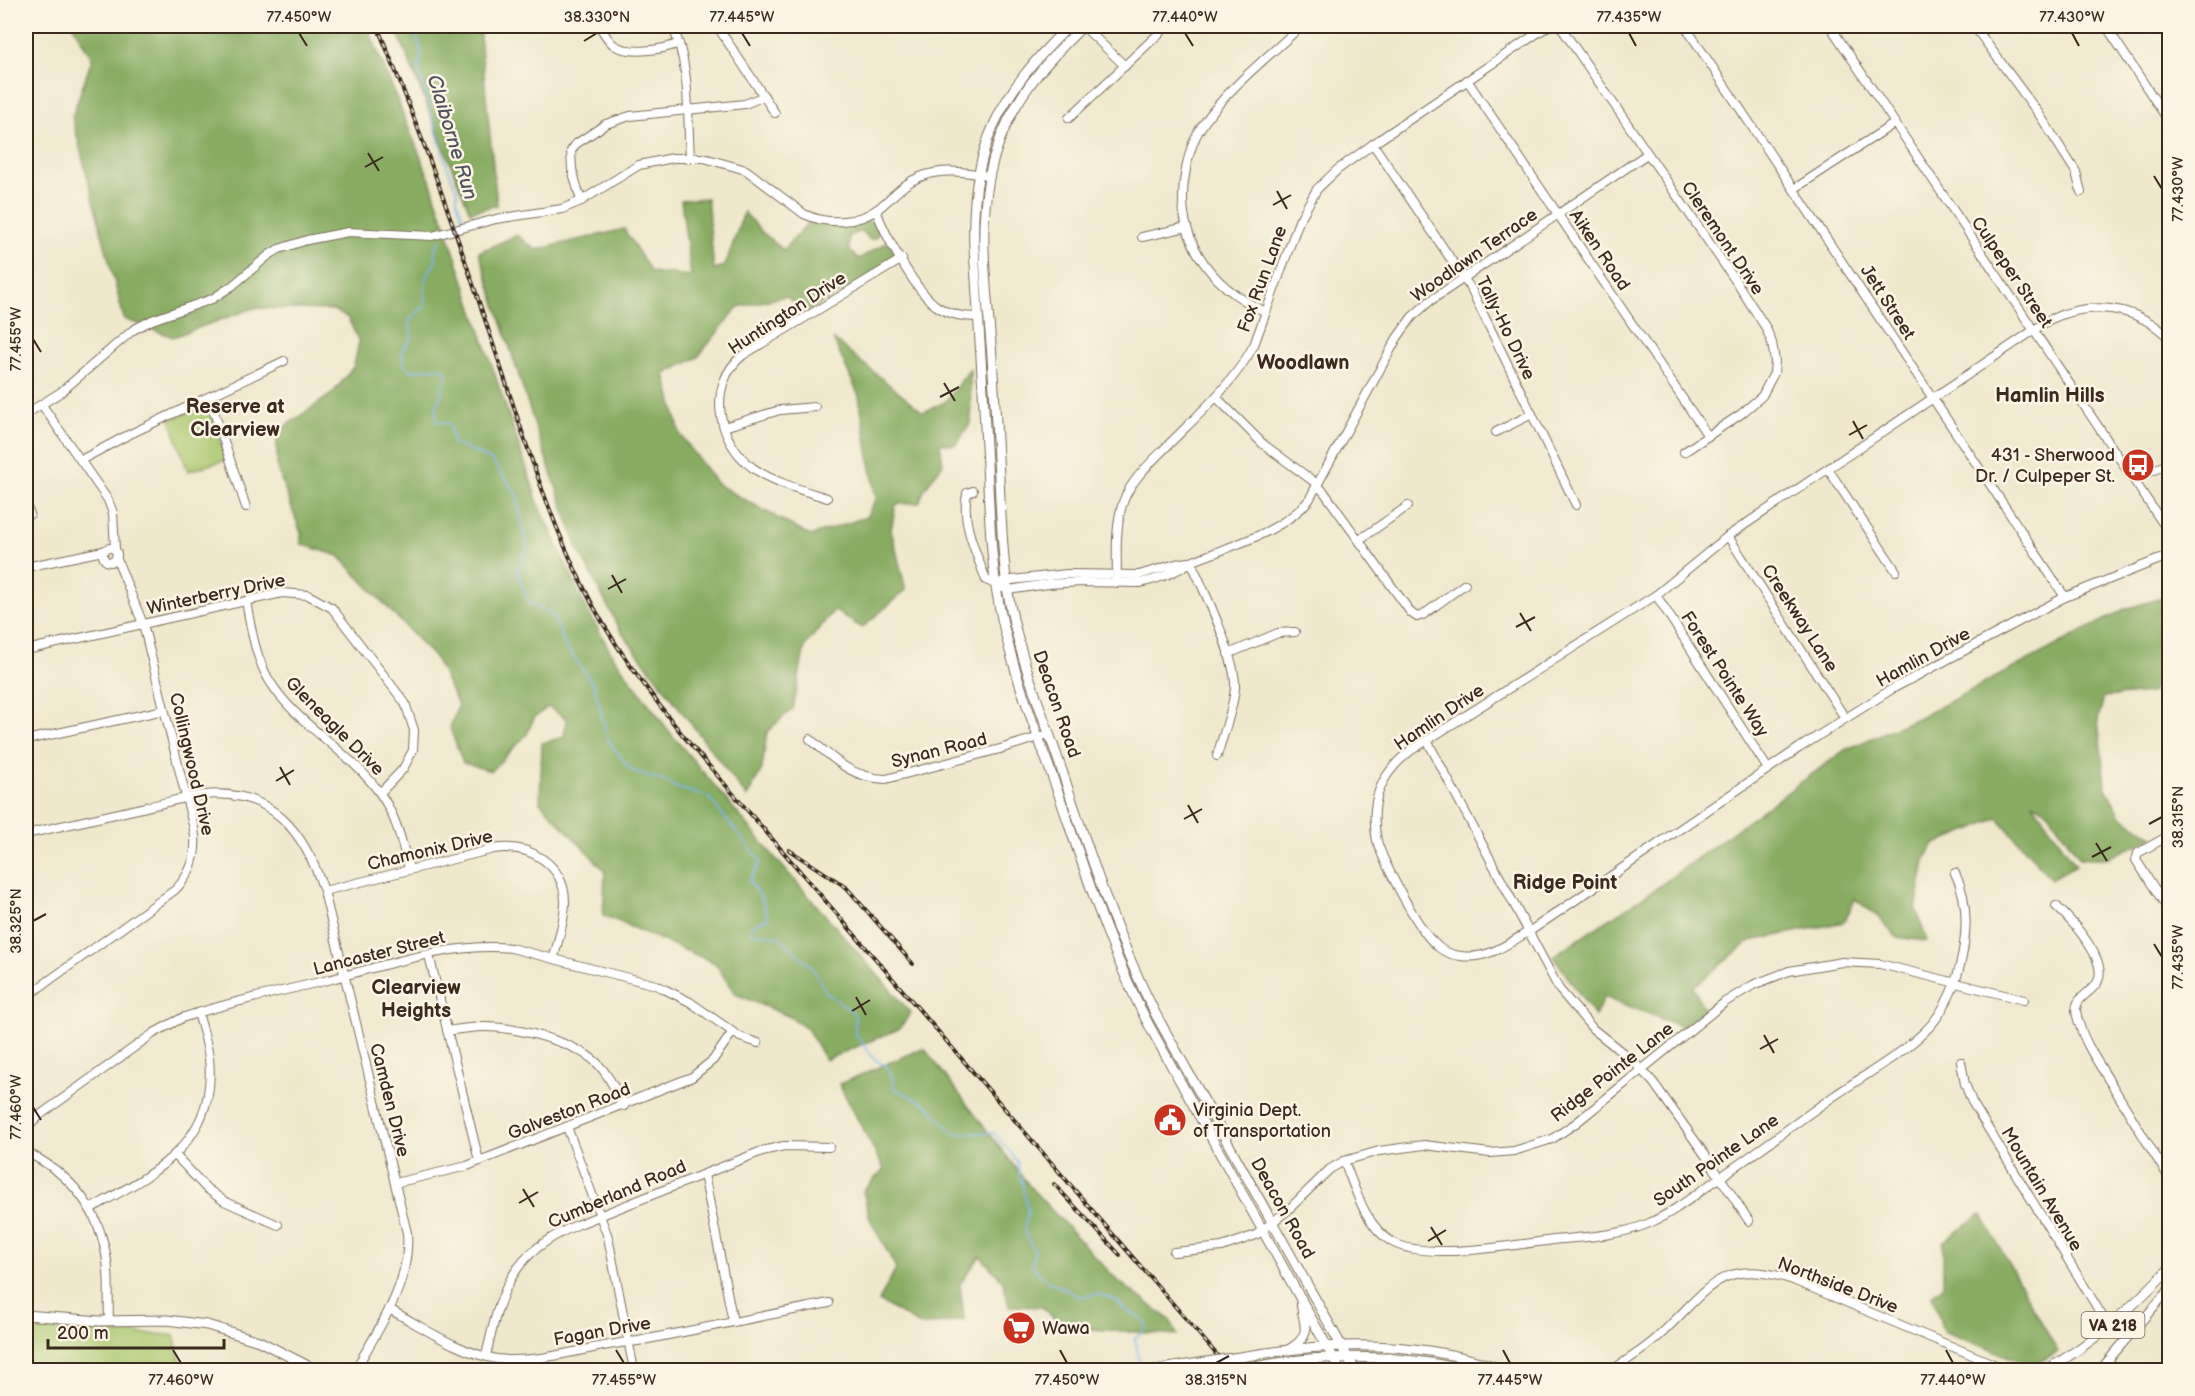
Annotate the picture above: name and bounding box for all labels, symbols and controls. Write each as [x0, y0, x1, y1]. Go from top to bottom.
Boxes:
text: 77.450°W [267, 8, 332, 27]
text: 38.330°N [564, 8, 630, 27]
text: 77.445°W [710, 8, 775, 27]
text: 77.440°W [1152, 8, 1218, 27]
text: 77.435°W [1596, 8, 1662, 27]
text: 77.430°W [2039, 8, 2105, 27]
water label: Claiborne Run [422, 72, 482, 203]
text: 77.430°W [2169, 156, 2188, 222]
street label: Cleremont Drive [1677, 178, 1768, 299]
street label: Woodlawn Terrace [1407, 204, 1542, 307]
street label: Aiken Road [1565, 206, 1634, 295]
street label: Culpeper Street [1967, 213, 2057, 332]
street label: Fox Run Lane [1233, 223, 1292, 335]
street label: Jett Street [1856, 261, 1920, 344]
street label: Huntington Drive [724, 267, 850, 359]
street label: Tally-Ho Drive [1471, 273, 1540, 384]
text: 77.455°W [7, 306, 26, 371]
district label: Woodlawn [1257, 351, 1349, 375]
district label: Hamlin Hills [1995, 384, 2105, 408]
district label: Reserve at Clearview [186, 395, 285, 442]
place label: 431 - Sherwood Dr. / Culpeper St. [1975, 445, 2115, 487]
bus stop icon: 431 - Sherwood Dr. / Culpeper St. [2120, 447, 2156, 483]
street label: Creekway Lane [1757, 561, 1842, 676]
street label: Winterberry Drive [145, 570, 288, 619]
street label: Forest Pointe Way [1676, 608, 1773, 742]
street label: Hamlin Drive [1873, 623, 1974, 692]
street label: Deacon Road [1028, 648, 1085, 761]
street label: Gleneagle Drive [281, 673, 389, 780]
street label: Hamlin Drive [1390, 680, 1488, 755]
street label: Collingwood Drive [165, 691, 218, 838]
street label: Synan Road [889, 728, 989, 773]
text: 38.315°N [2169, 786, 2188, 848]
street label: Chamonix Drive [365, 826, 495, 875]
district label: Ridge Point [1513, 871, 1617, 895]
text: 38.325°N [7, 888, 26, 954]
text: 77.435°W [2169, 924, 2188, 990]
street label: Lancaster Street [311, 927, 448, 980]
district label: Clearview Heights [371, 976, 461, 1023]
street label: Ridge Pointe Lane [1547, 1018, 1678, 1127]
street label: Camden Drive [365, 1041, 414, 1159]
text: 77.460°W [7, 1074, 26, 1140]
street label: Galveston Road [505, 1078, 633, 1144]
place label: Virginia Dept. of Transportation [1193, 1100, 1331, 1142]
public building icon: Virginia Dept. of Transportation [1152, 1102, 1188, 1138]
street label: South Pointe Lane [1650, 1109, 1783, 1211]
street label: Mountain Avenue [1996, 1124, 2087, 1255]
street label: Deacon Road [1246, 1154, 1319, 1262]
street label: Cumberland Road [545, 1156, 689, 1233]
street label: Northside Drive [1775, 1253, 1901, 1318]
supermarket icon: Wawa [1001, 1310, 1037, 1346]
scale bar [48, 1312, 224, 1350]
road number: VA 218 [2082, 1312, 2144, 1338]
street label: Fagan Drive [552, 1313, 653, 1350]
place label: Wawa [1042, 1318, 1090, 1339]
text: 200 m [57, 1323, 109, 1344]
text: 77.460°W [148, 1371, 214, 1390]
text: 77.455°W [592, 1371, 657, 1390]
text: 77.450°W [1035, 1371, 1100, 1390]
text: 38.315°N [1185, 1371, 1247, 1390]
text: 77.445°W [1478, 1371, 1543, 1390]
text: 77.440°W [1920, 1371, 1986, 1390]

